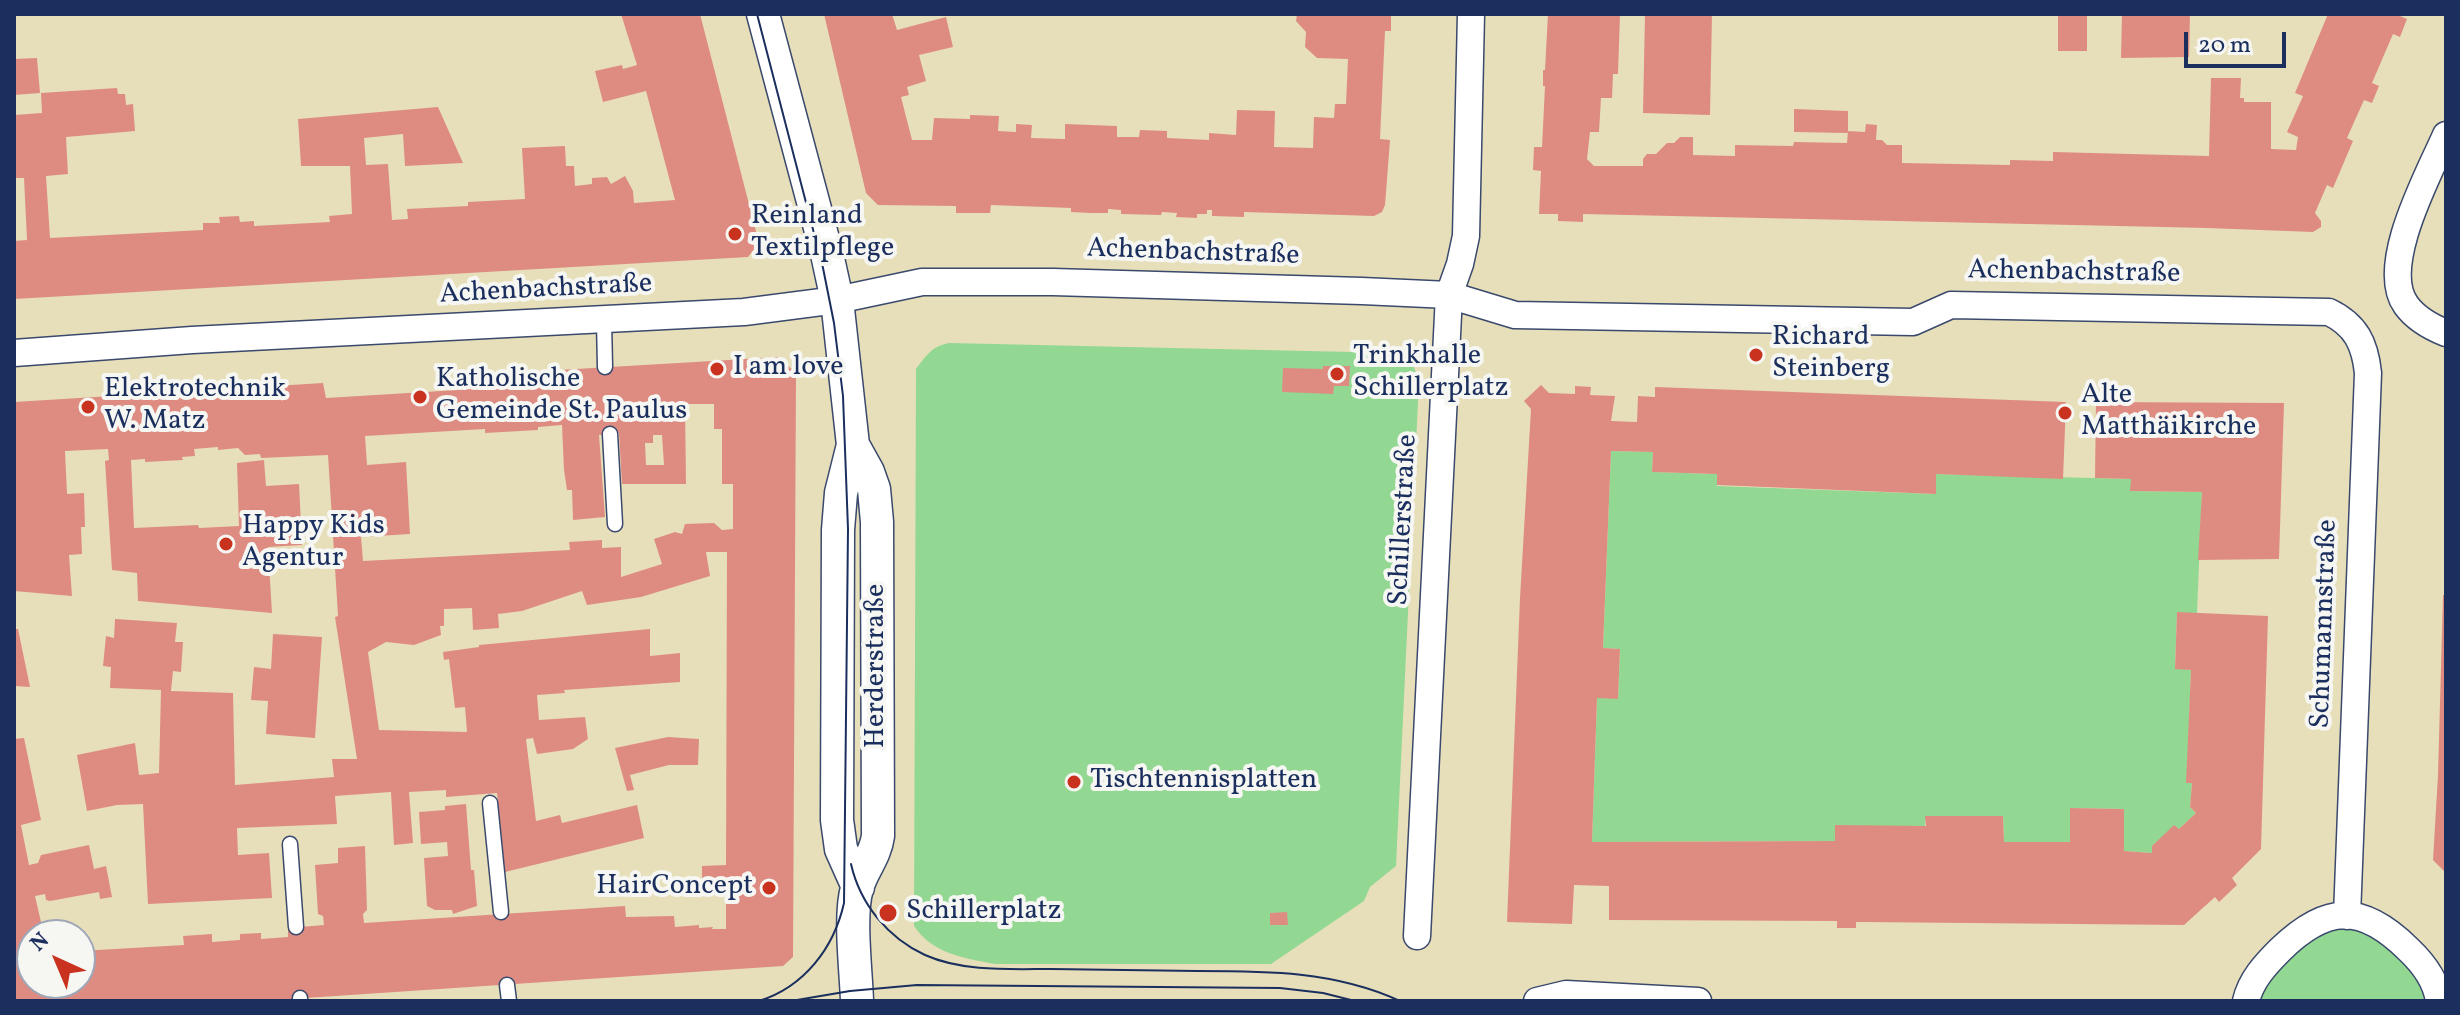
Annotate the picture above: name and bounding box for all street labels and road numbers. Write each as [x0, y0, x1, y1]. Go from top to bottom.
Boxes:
street label: Achenbachstraße [1086, 233, 1300, 275]
street label: Achenbachstraße [1967, 255, 2181, 293]
street label: Achenbachstraße [439, 269, 653, 313]
street label: Schillerstraße [1384, 433, 1426, 607]
street label: Schumannstraße [2306, 519, 2346, 729]
street label: Herderstraße [861, 584, 895, 748]

